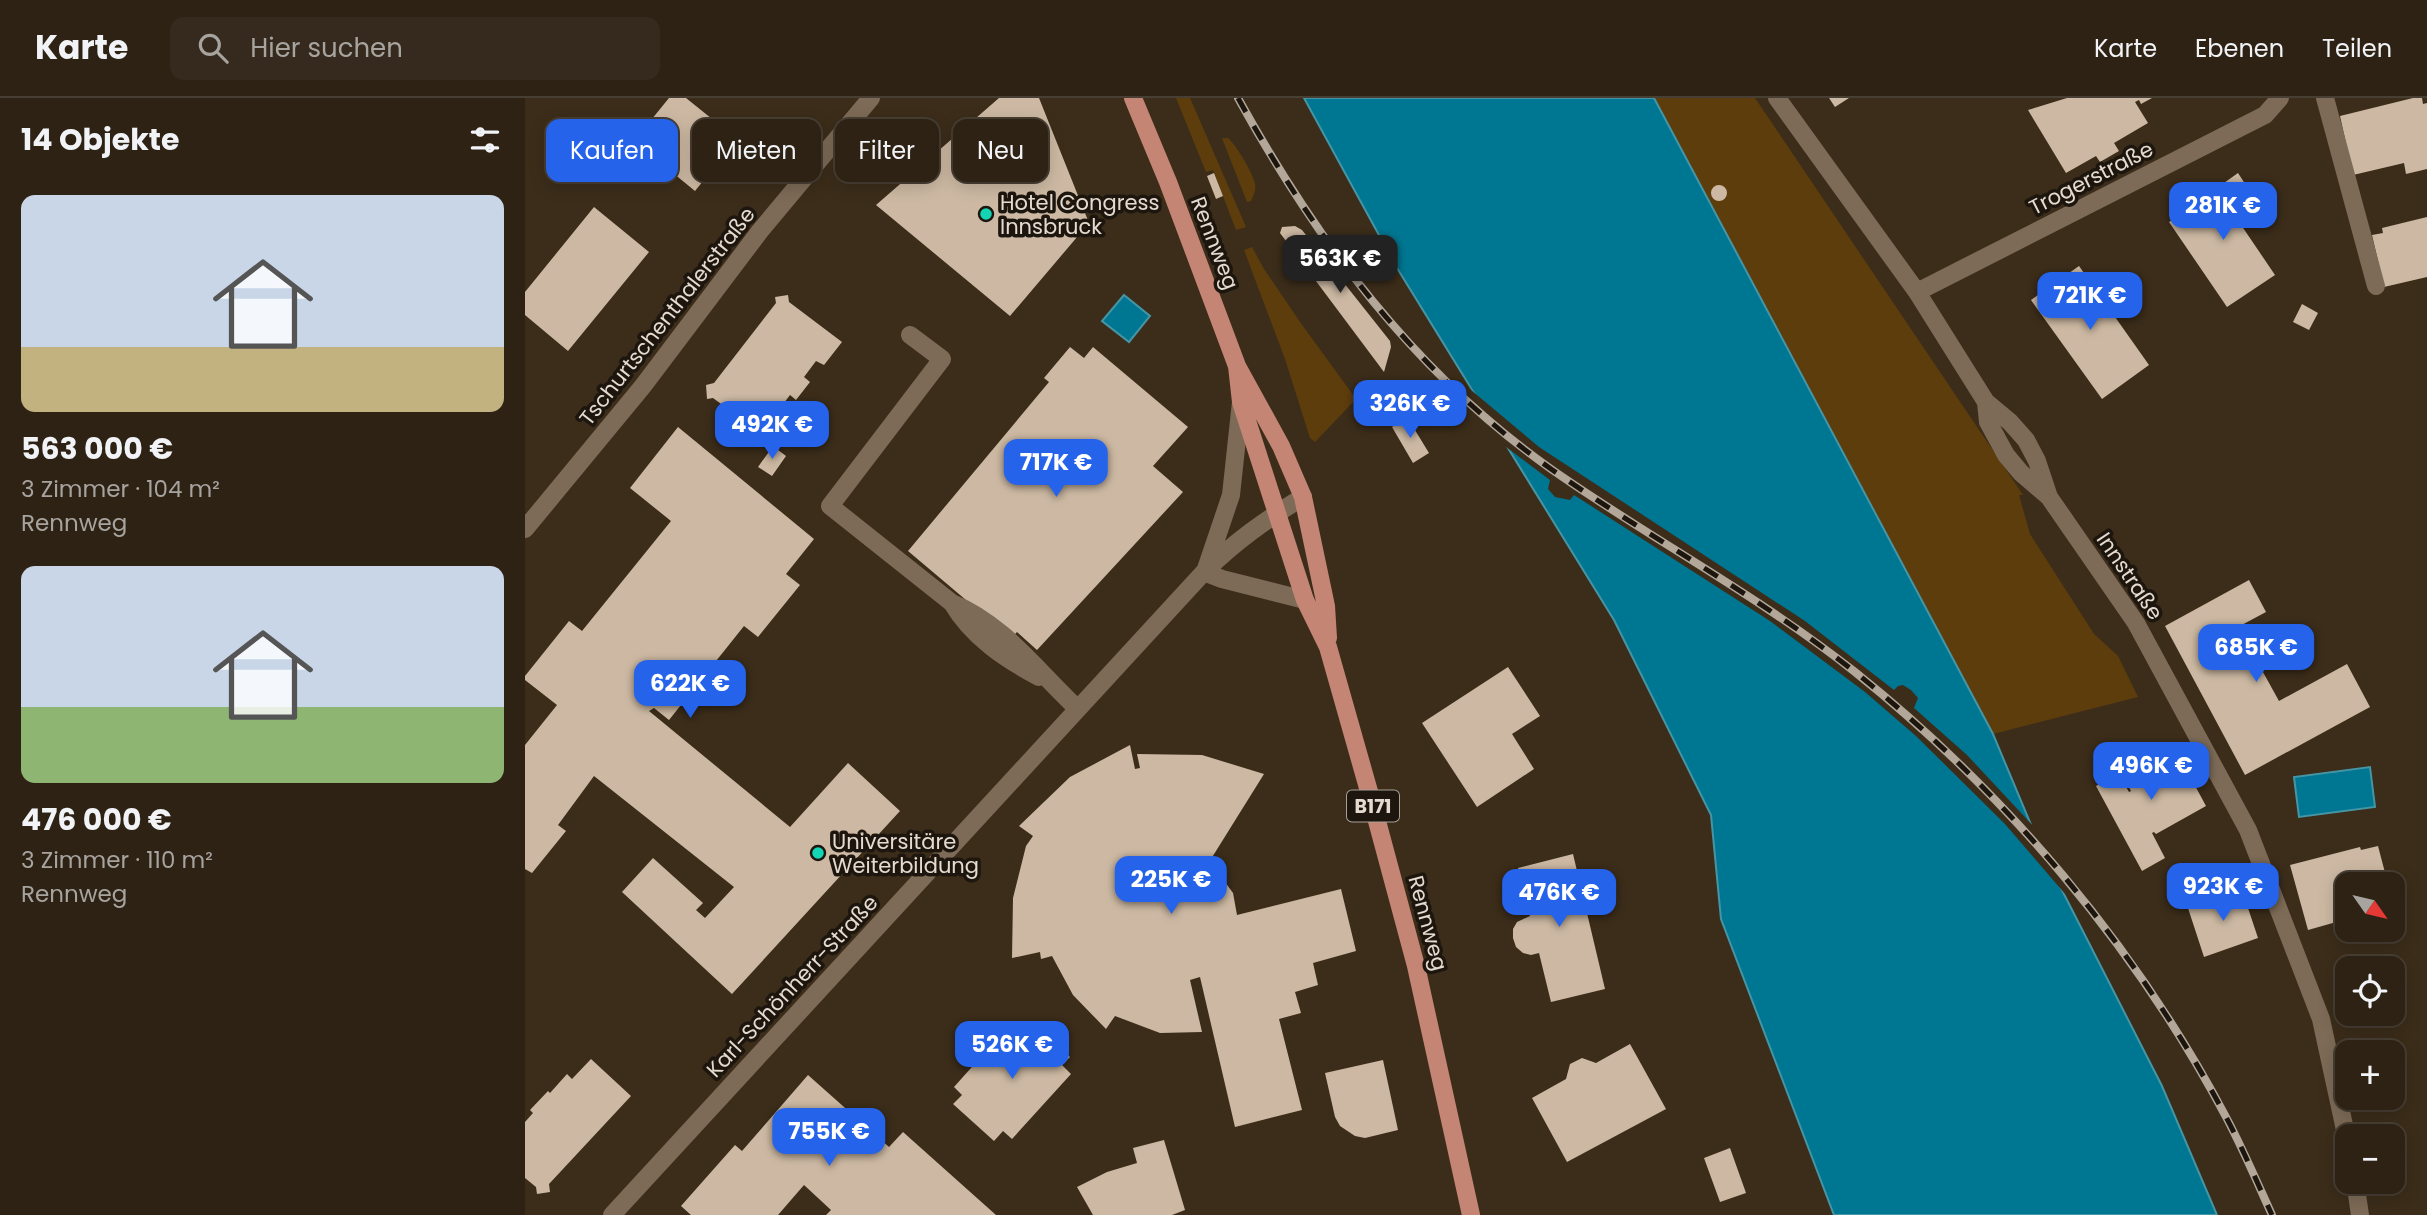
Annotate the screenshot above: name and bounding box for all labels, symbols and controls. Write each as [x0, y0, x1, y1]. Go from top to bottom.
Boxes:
search box [170, 17, 660, 80]
text: Karte [35, 24, 128, 71]
icon: search [194, 29, 232, 67]
text: Hier suchen [250, 30, 403, 66]
text: Karte [2094, 32, 2157, 65]
text: Ebenen [2195, 32, 2284, 65]
text: Teilen [2322, 32, 2392, 65]
text: 14 Objekte [21, 118, 179, 161]
chip: Kaufen [546, 119, 678, 182]
chip: Mieten [692, 119, 821, 182]
chip: Filter [835, 119, 939, 182]
chip: Neu [953, 119, 1048, 182]
icon: filters [466, 121, 504, 159]
street label: Trogerstraße [2024, 134, 2158, 222]
pin: 281K € [2166, 183, 2280, 242]
place label: Hotel Congress Innsbruck [1000, 188, 1159, 241]
text: 281K € [2185, 189, 2261, 221]
street label: Rennweg [1184, 192, 1246, 294]
street label: Tschurtschenthalerstraße [572, 201, 762, 431]
marker: Hotel Congress Innsbruck [978, 206, 994, 222]
pin: 563K € [1283, 236, 1397, 295]
icon: home [200, 241, 326, 367]
text: 563K € [1299, 242, 1381, 274]
pin: 721K € [2033, 272, 2147, 332]
text: 721K € [2053, 279, 2127, 311]
pin: 326K € [1353, 380, 1467, 440]
text: 326K € [1370, 387, 1450, 419]
pin: 492K € [715, 402, 829, 461]
text: 492K € [731, 408, 813, 440]
text: 563 000 € [21, 427, 173, 470]
pin: 717K € [999, 440, 1113, 499]
text: 717K € [1020, 446, 1092, 478]
text: 3 Zimmer · 104 m² [21, 473, 220, 505]
text: Rennweg [21, 507, 127, 539]
street label: Innstraße [2090, 526, 2170, 626]
icon: home [200, 612, 326, 738]
pin: 685K € [2199, 624, 2313, 684]
text: 685K € [2214, 631, 2298, 663]
pin: 622K € [633, 660, 747, 720]
text: 622K € [650, 667, 730, 699]
pin: 496K € [2094, 742, 2208, 802]
text: 496K € [2109, 749, 2193, 781]
road number: B171 [1347, 790, 1399, 821]
text: 476 000 € [21, 798, 172, 841]
place label: Universitäre Weiterbildung [832, 827, 979, 880]
text: 3 Zimmer · 110 m² [21, 844, 213, 876]
marker: Universitäre Weiterbildung [810, 845, 826, 861]
pin: 225K € [1114, 856, 1228, 916]
text: 225K € [1131, 863, 1211, 895]
pin: 923K € [2166, 864, 2280, 923]
pin: 476K € [1502, 870, 1616, 929]
text: 923K € [2183, 870, 2263, 902]
street label: Rennweg [1401, 872, 1455, 974]
north arrow [2335, 872, 2405, 942]
map controls [2335, 872, 2405, 1194]
text: 476K € [1518, 876, 1600, 908]
text: Rennweg [21, 878, 127, 910]
street label: Karl-Schönherr-Straße [700, 888, 884, 1084]
button: locate [2335, 956, 2405, 1026]
pin: 526K € [955, 1021, 1069, 1081]
text: 526K € [971, 1028, 1053, 1060]
button: + [2335, 1040, 2405, 1110]
pin: 755K € [772, 1108, 886, 1168]
text: 755K € [788, 1115, 870, 1147]
button: − [2335, 1124, 2405, 1194]

